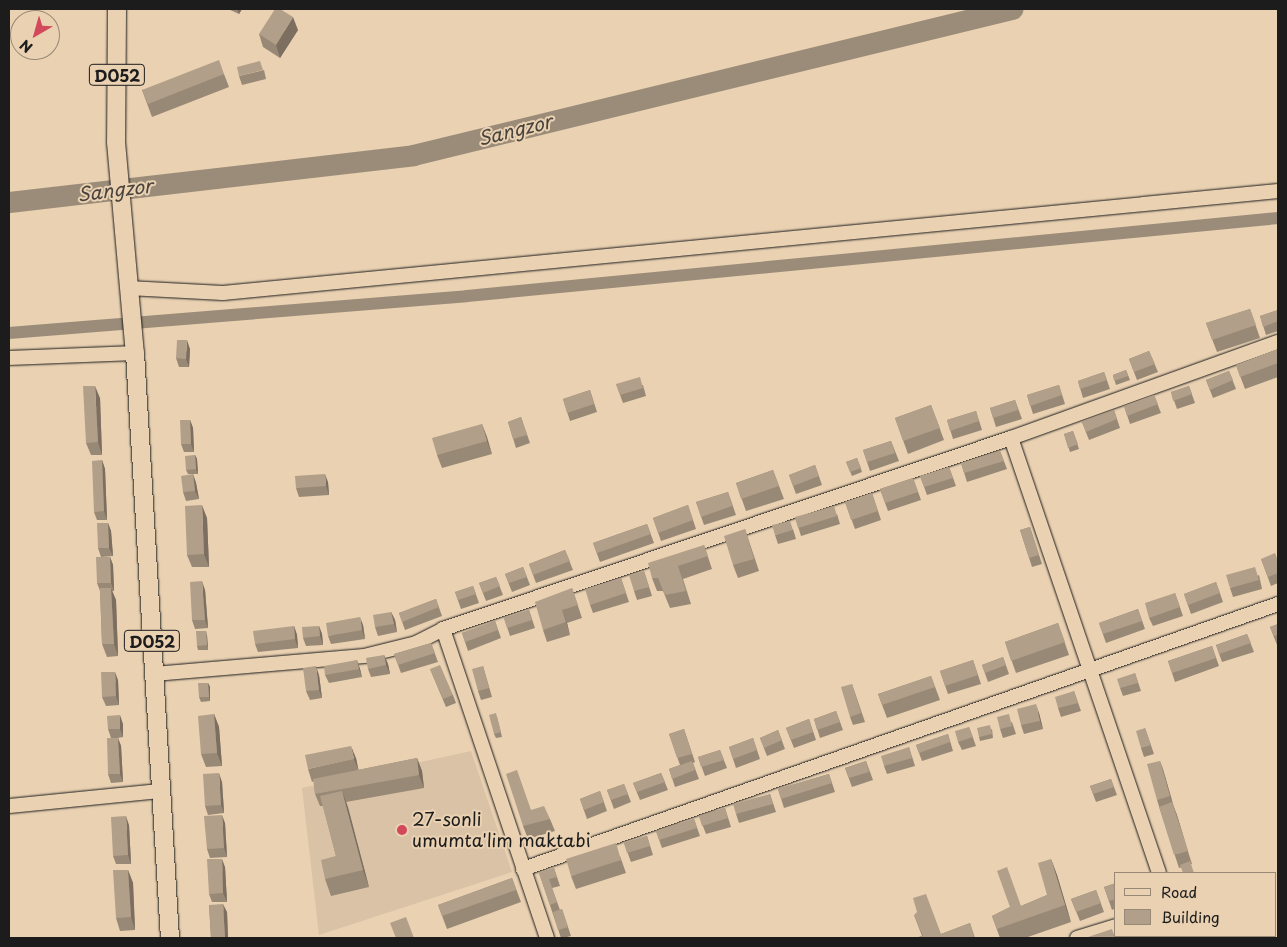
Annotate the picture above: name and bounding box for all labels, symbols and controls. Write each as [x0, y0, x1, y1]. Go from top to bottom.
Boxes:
north arrow [10, 10, 60, 60]
text: N [15, 35, 37, 58]
road number: D052 [88, 62, 146, 88]
water label: Sangzor [476, 110, 554, 150]
water label: Sangzor [76, 174, 154, 206]
road number: D052 [123, 627, 181, 654]
place label: 27-sonli umumta'lim maktabi [412, 809, 591, 852]
marker: 27-sonli umumta'lim maktabi [396, 824, 408, 836]
legend [1114, 872, 1277, 937]
text: Road [1161, 880, 1197, 903]
text: Building [1161, 905, 1220, 928]

